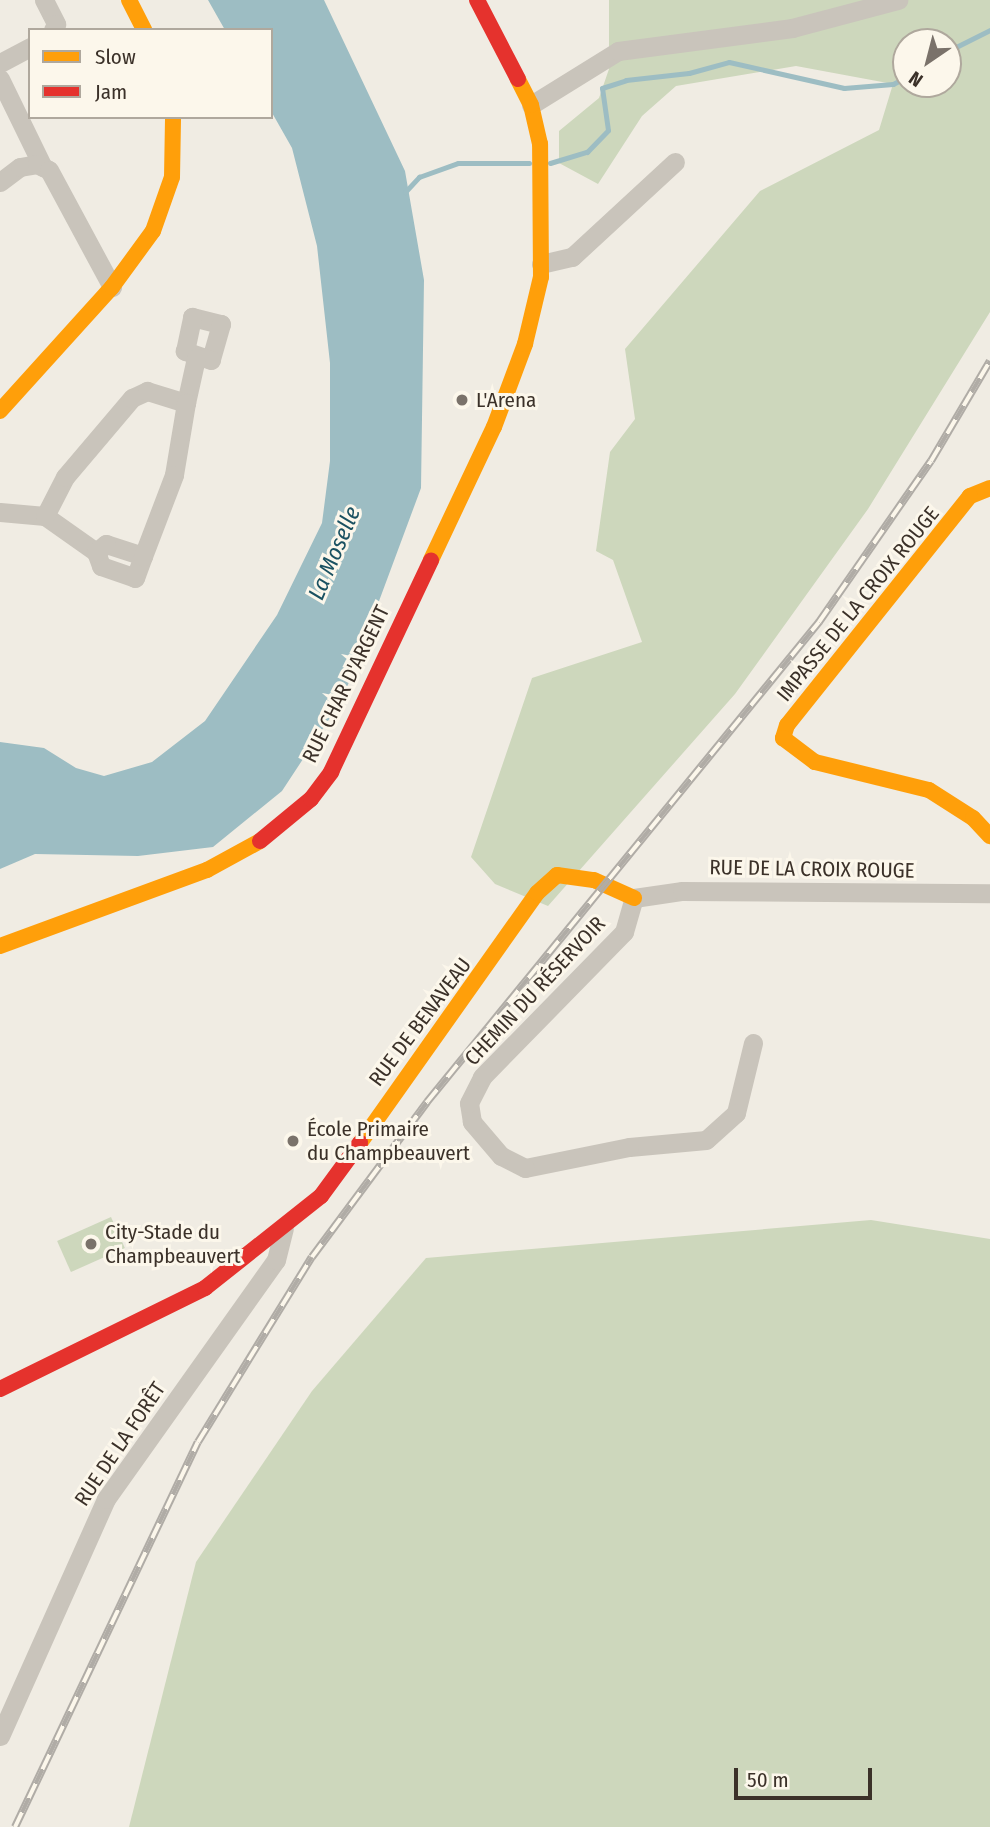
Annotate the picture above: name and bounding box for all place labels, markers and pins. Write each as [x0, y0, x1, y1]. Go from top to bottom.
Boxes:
place label: L'Arena [476, 387, 536, 413]
marker: L'Arena [454, 392, 470, 408]
place label: École Primaire du Champbeauvert [307, 1116, 470, 1166]
marker: École Primaire du Champbeauvert [285, 1133, 301, 1149]
place label: City-Stade du Champbeauvert [105, 1219, 241, 1269]
marker: City-Stade du Champbeauvert [83, 1236, 99, 1252]

